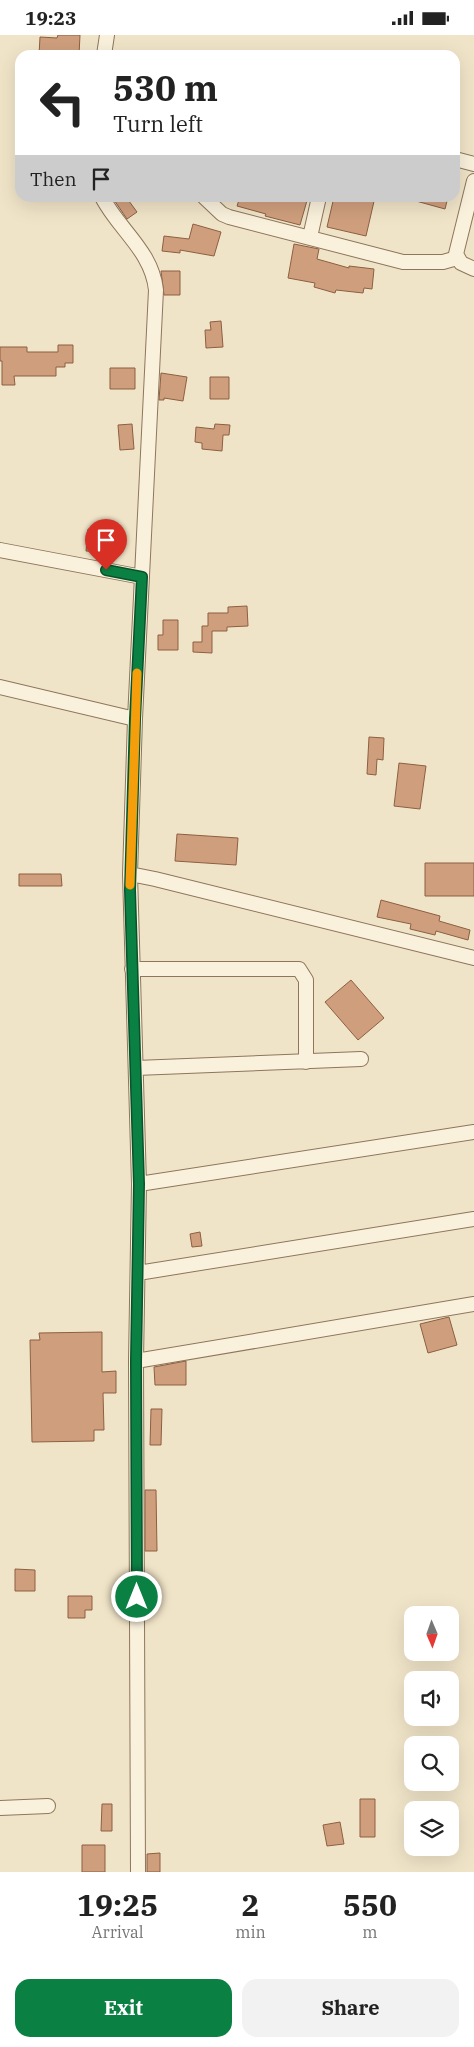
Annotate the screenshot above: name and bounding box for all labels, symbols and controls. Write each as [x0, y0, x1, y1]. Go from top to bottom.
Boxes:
text: 19:23 [25, 6, 76, 30]
text: 530 m [113, 65, 218, 111]
icon: left [30, 70, 95, 135]
text: Turn left [113, 109, 203, 138]
icon: arrive [87, 165, 115, 193]
text: Then [30, 167, 77, 191]
pin [85, 519, 127, 570]
icon: arrive [92, 526, 120, 554]
position arrow [110, 1570, 162, 1622]
north arrow [404, 1606, 459, 1661]
map controls [404, 1606, 459, 1856]
button: sound [404, 1671, 459, 1726]
button: search [404, 1736, 459, 1791]
button: layers [404, 1801, 459, 1856]
text: 19:25 [77, 1885, 158, 1924]
text: 2 [242, 1885, 260, 1924]
text: 550 [343, 1885, 397, 1924]
text: Arrival [92, 1922, 144, 1942]
text: min [235, 1922, 266, 1942]
text: m [362, 1922, 378, 1942]
button: Exit [15, 1979, 232, 2037]
button: Share [242, 1979, 459, 2037]

